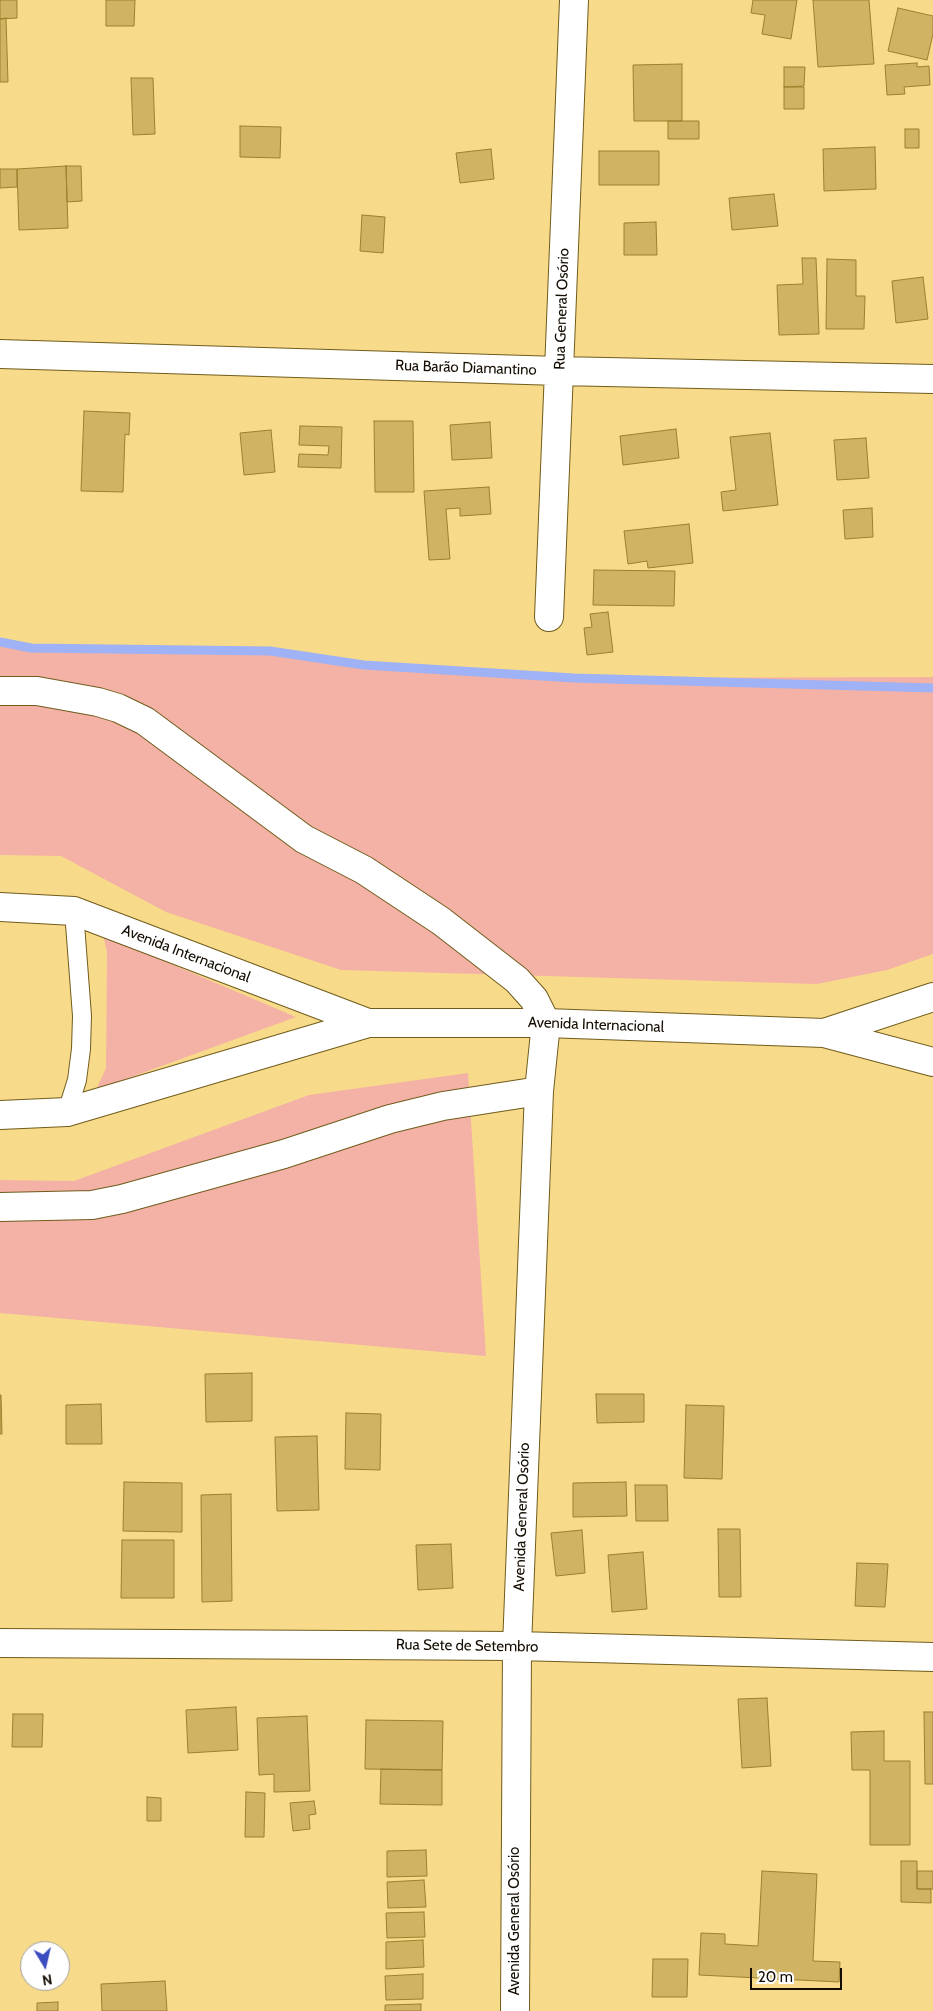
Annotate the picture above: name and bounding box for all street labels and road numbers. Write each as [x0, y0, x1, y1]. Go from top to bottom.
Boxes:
street label: Rua General Osório [551, 248, 573, 370]
street label: Rua Barão Diamantino [395, 357, 537, 379]
street label: Avenida Internacional [119, 921, 253, 987]
street label: Avenida Internacional [528, 1014, 664, 1036]
street label: Avenida General Osório [510, 1442, 534, 1592]
street label: Rua Sete de Setembro [396, 1636, 538, 1656]
street label: Avenida General Osório [506, 1847, 524, 1995]

